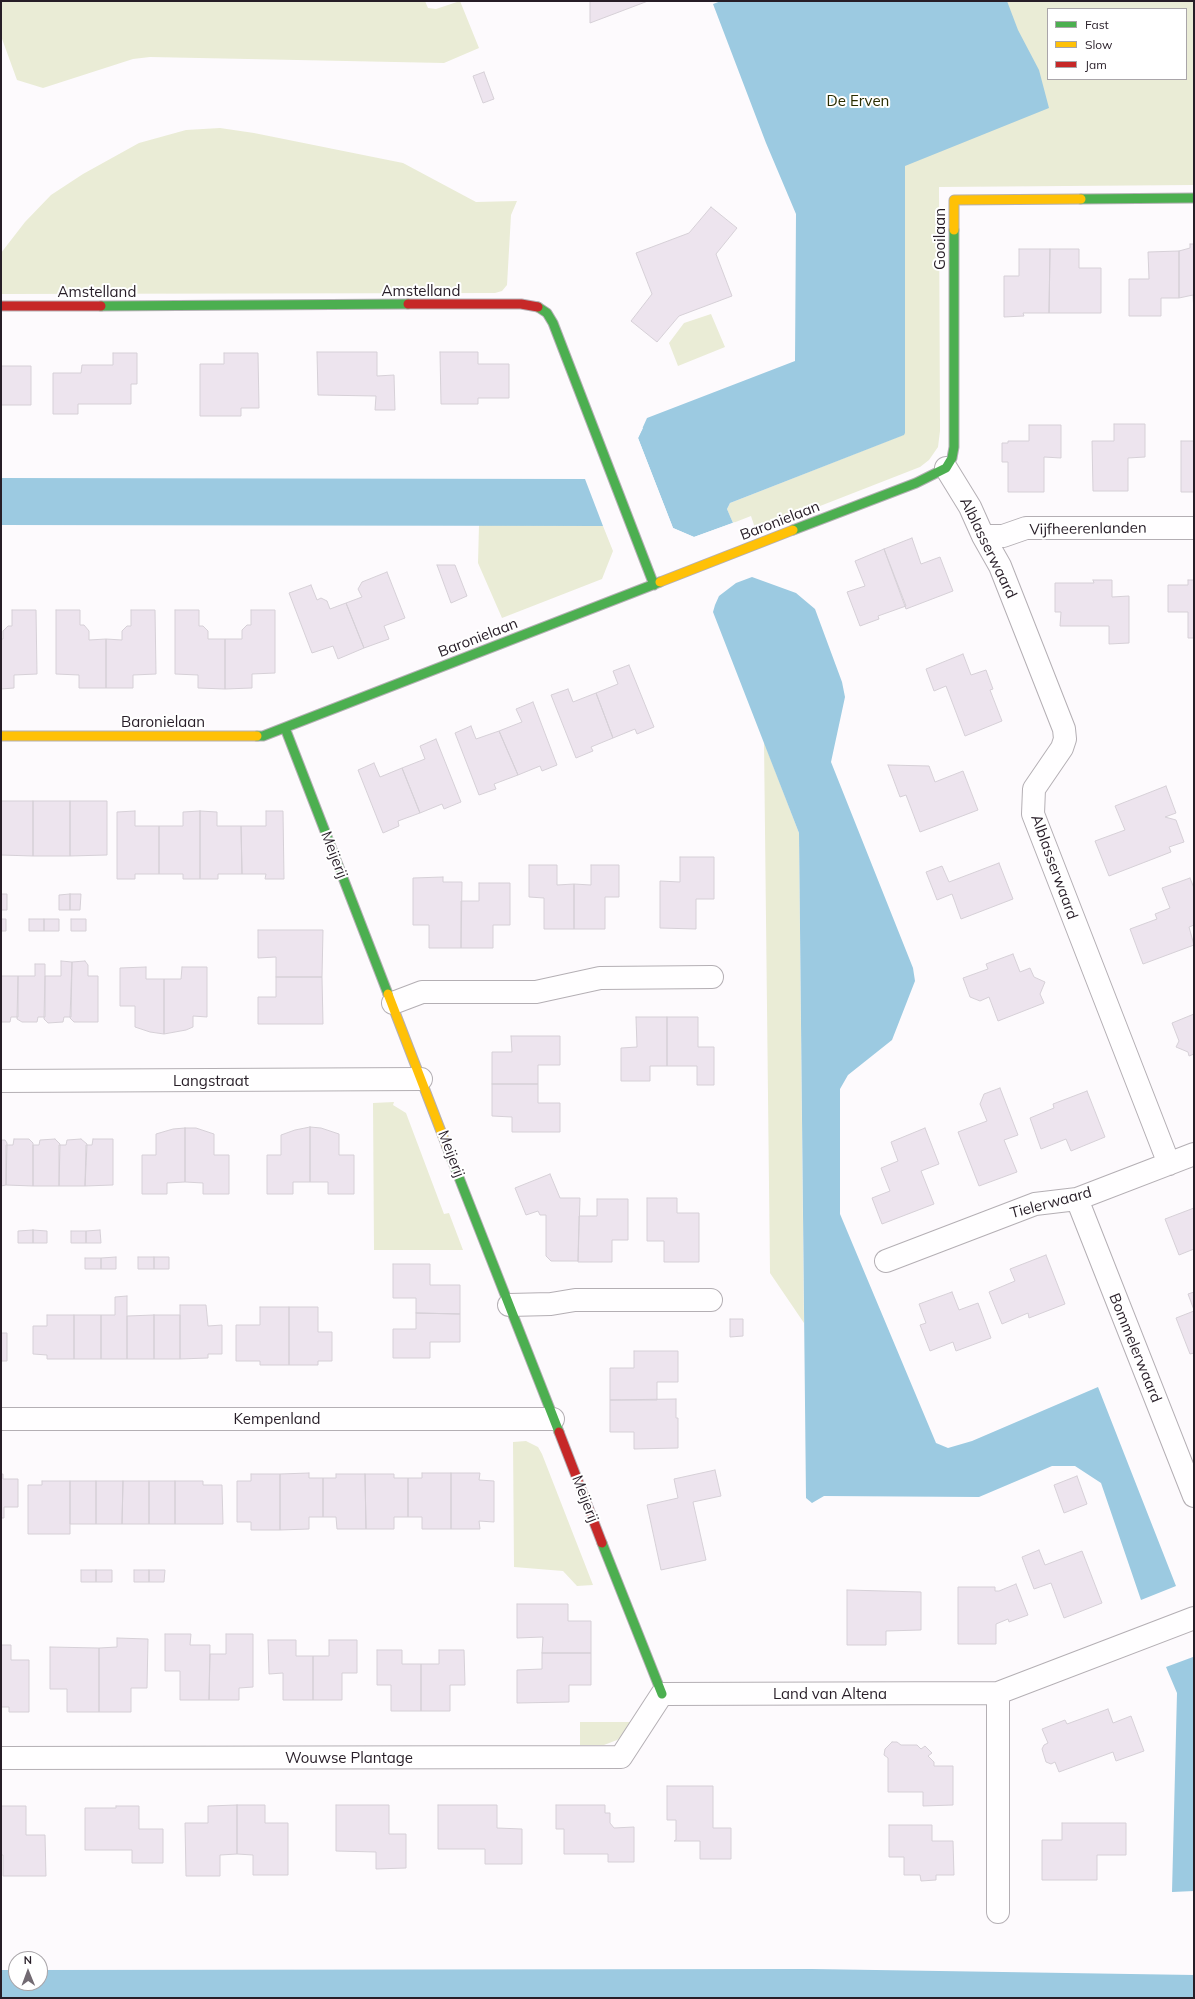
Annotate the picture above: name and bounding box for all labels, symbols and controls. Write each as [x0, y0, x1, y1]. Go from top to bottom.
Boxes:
legend [1047, 8, 1187, 80]
text: Fast [1085, 17, 1109, 32]
text: Slow [1085, 37, 1113, 52]
text: Jam [1085, 57, 1107, 72]
park label: De Erven [827, 92, 889, 110]
street label: Gooilaan [931, 208, 949, 270]
street label: Amstelland [382, 282, 460, 300]
street label: Amstelland [58, 283, 136, 301]
street label: Alblasserwaard [956, 494, 1020, 602]
street label: Baronielaan [738, 498, 822, 544]
street label: Vijfheerenlanden [1029, 519, 1147, 539]
street label: Baronielaan [436, 615, 520, 661]
street label: Baronielaan [121, 713, 205, 731]
street label: Alblasserwaard [1027, 812, 1081, 922]
street label: Meijerij [317, 829, 351, 881]
street label: Langstraat [173, 1072, 249, 1090]
street label: Meijerij [434, 1128, 468, 1180]
street label: Tielerwaard [1008, 1183, 1094, 1223]
street label: Bommelerwaard [1105, 1291, 1165, 1405]
street label: Kempenland [234, 1410, 320, 1428]
street label: Meijerij [568, 1473, 602, 1525]
street label: Land van Altena [773, 1685, 887, 1703]
street label: Wouwse Plantage [285, 1749, 413, 1767]
north arrow [8, 1951, 48, 1991]
text: N [24, 1953, 32, 1967]

